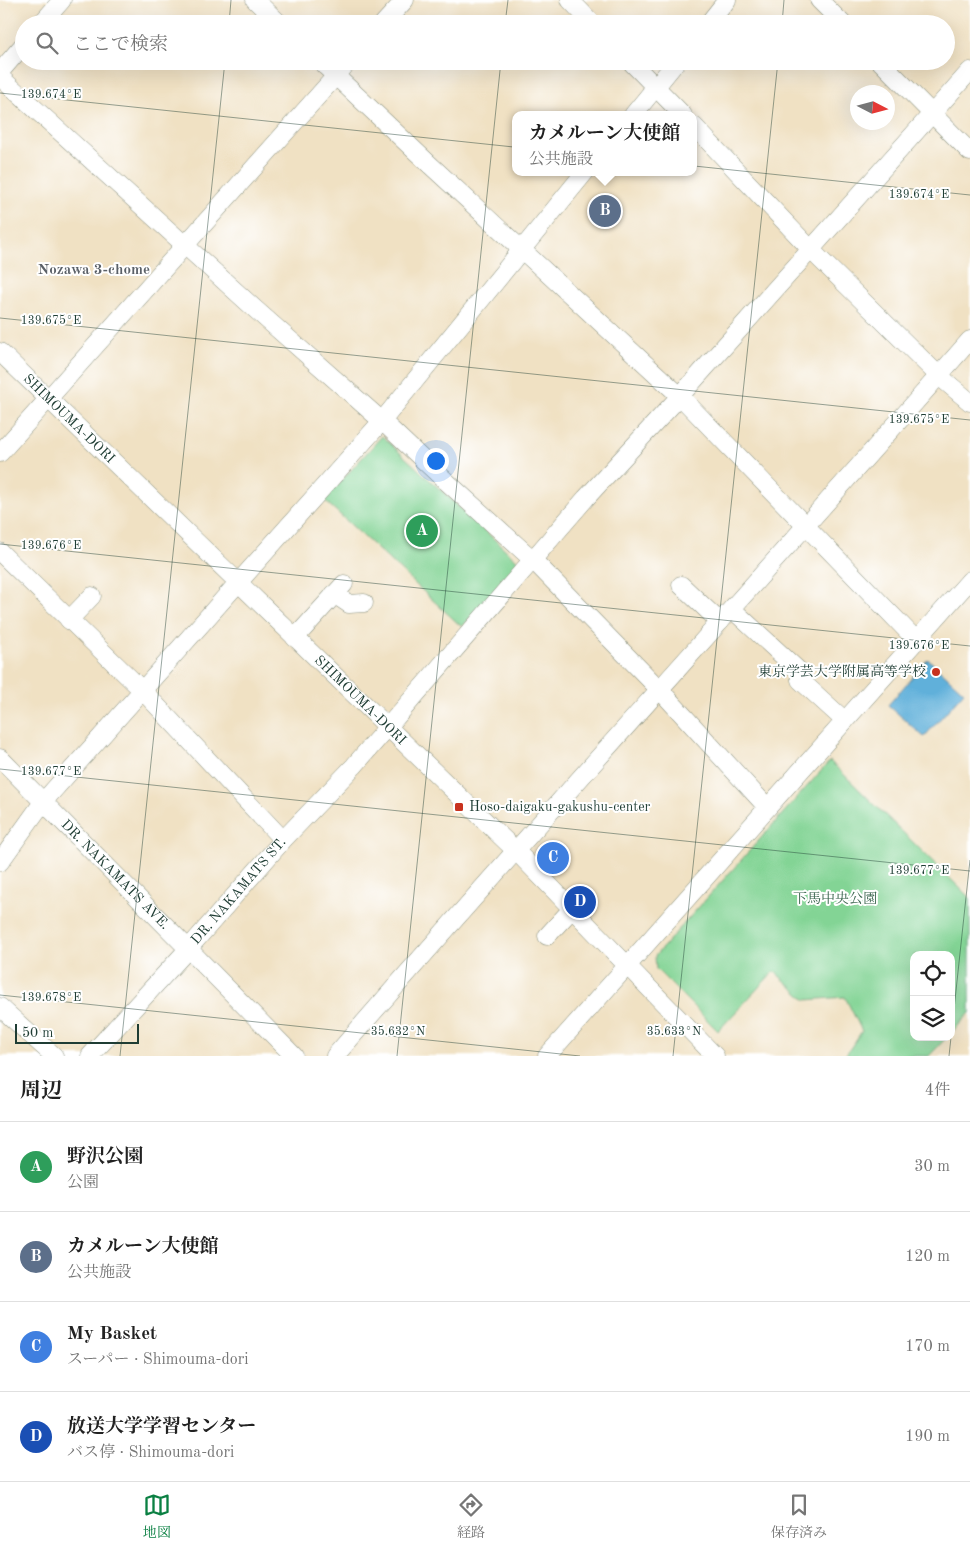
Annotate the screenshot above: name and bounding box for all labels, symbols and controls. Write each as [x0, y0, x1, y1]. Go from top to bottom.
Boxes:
search box [15, 15, 955, 70]
icon: search [33, 29, 61, 57]
text: ここで検索 [73, 36, 168, 55]
north arrow [850, 85, 895, 130]
text: 139.674°E [21, 89, 81, 101]
popup [512, 111, 697, 176]
text: カメルーン大使館 [529, 125, 680, 144]
text: 公共施設 [529, 152, 593, 168]
text: 139.674°E [889, 189, 949, 201]
pin: B [589, 192, 621, 230]
district label: Nozawa 3-chome [38, 263, 150, 278]
text: 139.675°E [21, 314, 81, 327]
street label: SHIMOUMA-DORI [21, 372, 117, 466]
text: 139.675°E [889, 413, 949, 426]
your location [423, 448, 449, 474]
pin: A [406, 512, 438, 550]
text: 139.676°E [21, 540, 81, 552]
text: 139.676°E [889, 640, 949, 652]
street label: SHIMOUMA-DORI [312, 653, 409, 747]
place label: 東京学芸大学附属高等学校 [758, 664, 926, 679]
marker: 東京学芸大学附属高等学校 [930, 666, 942, 678]
text: 139.677°E [21, 766, 81, 778]
place label: Hoso-daigaku-gakushu-center [469, 800, 651, 814]
marker: Hoso-daigaku-gakushu-center [453, 801, 465, 813]
street label: DR. NAKAMATS AVE. [58, 817, 172, 932]
street label: DR. NAKAMATS ST. [188, 835, 289, 947]
pin: C [537, 839, 569, 877]
text: 139.677°E [889, 865, 949, 877]
pin: D [564, 883, 596, 921]
park label: 下馬中央公園 [793, 891, 877, 906]
map controls [910, 951, 955, 1041]
button: locate [910, 951, 955, 996]
text: 139.678°E [21, 992, 81, 1004]
button: layers [910, 996, 955, 1041]
scale bar [15, 1021, 139, 1044]
text: 35.632°N [371, 1025, 425, 1038]
text: 35.633°N [647, 1025, 701, 1038]
text: 50 m [22, 1026, 53, 1040]
text: 周辺 [20, 1081, 62, 1102]
text: 4件 [925, 1083, 950, 1099]
text: 野沢公園 [67, 1148, 143, 1167]
text: A [30, 1159, 42, 1175]
text: 30 m [914, 1159, 950, 1175]
text: 公園 [67, 1175, 99, 1191]
text: カメルーン大使館 [67, 1238, 219, 1257]
text: B [30, 1249, 42, 1265]
text: 120 m [905, 1249, 950, 1265]
text: 公共施設 [67, 1265, 131, 1281]
text: My Basket [67, 1325, 157, 1344]
text: C [31, 1339, 41, 1355]
text: 170 m [905, 1339, 950, 1355]
text: スーパー · Shimouma-dori [67, 1352, 249, 1368]
text: 放送大学学習センター [67, 1418, 256, 1437]
text: D [30, 1429, 42, 1445]
text: 190 m [905, 1429, 950, 1445]
text: バス停 · Shimouma-dori [67, 1445, 234, 1461]
tab: 地図 [143, 1491, 171, 1542]
tab: 経路 [457, 1491, 485, 1542]
tab: 保存済み [771, 1491, 827, 1542]

